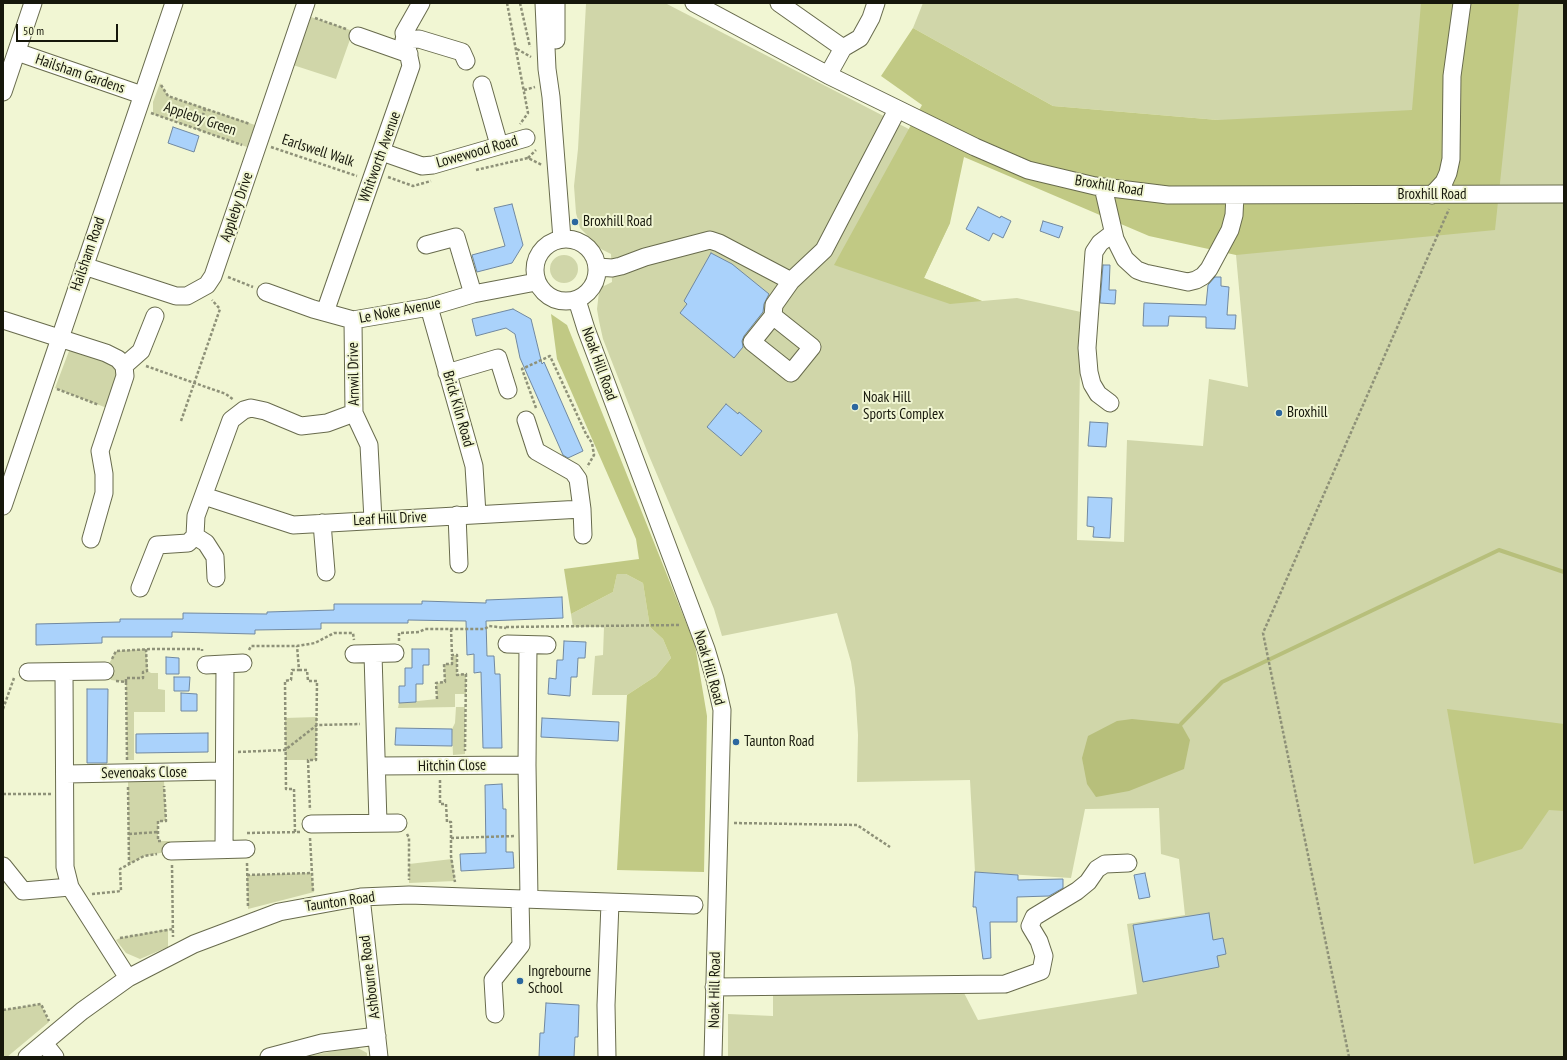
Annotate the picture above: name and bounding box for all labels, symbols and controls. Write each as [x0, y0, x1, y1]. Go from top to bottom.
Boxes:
scale bar [18, 16, 120, 42]
text: 50 m [23, 23, 44, 38]
street label: Hailsham Gardens [33, 50, 127, 98]
street label: Appleby Green [161, 98, 239, 140]
street label: Whitworth Avenue [355, 109, 405, 205]
street label: Earlswell Walk [280, 131, 356, 171]
street label: Lowewood Road [434, 132, 520, 172]
street label: Appleby Drive [217, 170, 257, 244]
street label: Broxhill Road [1073, 172, 1145, 200]
street label: Broxhill Road [1397, 186, 1467, 204]
place label: Broxhill Road [583, 213, 652, 231]
street label: Hailsham Road [67, 215, 109, 293]
marker: Broxhill Road [570, 217, 580, 227]
street label: Le Noke Avenue [358, 294, 442, 328]
street label: Noak Hill Road [577, 325, 621, 403]
street label: Arnwil Drive [344, 342, 364, 406]
street label: Brick Kiln Road [439, 369, 477, 449]
place label: Noak Hill Sports Complex [863, 389, 944, 424]
marker: Noak Hill Sports Complex [850, 402, 860, 412]
place label: Broxhill [1287, 404, 1327, 422]
marker: Broxhill [1274, 408, 1284, 418]
street label: Leaf Hill Drive [353, 508, 427, 530]
street label: Noak Hill Road [690, 629, 728, 707]
place label: Taunton Road [744, 733, 814, 751]
marker: Taunton Road [731, 737, 741, 747]
street label: Hitchin Close [418, 756, 486, 776]
street label: Sevenoaks Close [101, 763, 187, 783]
street label: Taunton Road [304, 888, 376, 916]
street label: Ashbourne Road [356, 934, 384, 1020]
street label: Noak Hill Road [705, 952, 725, 1028]
place label: Ingrebourne School [528, 963, 591, 998]
marker: Ingrebourne School [515, 976, 525, 986]

